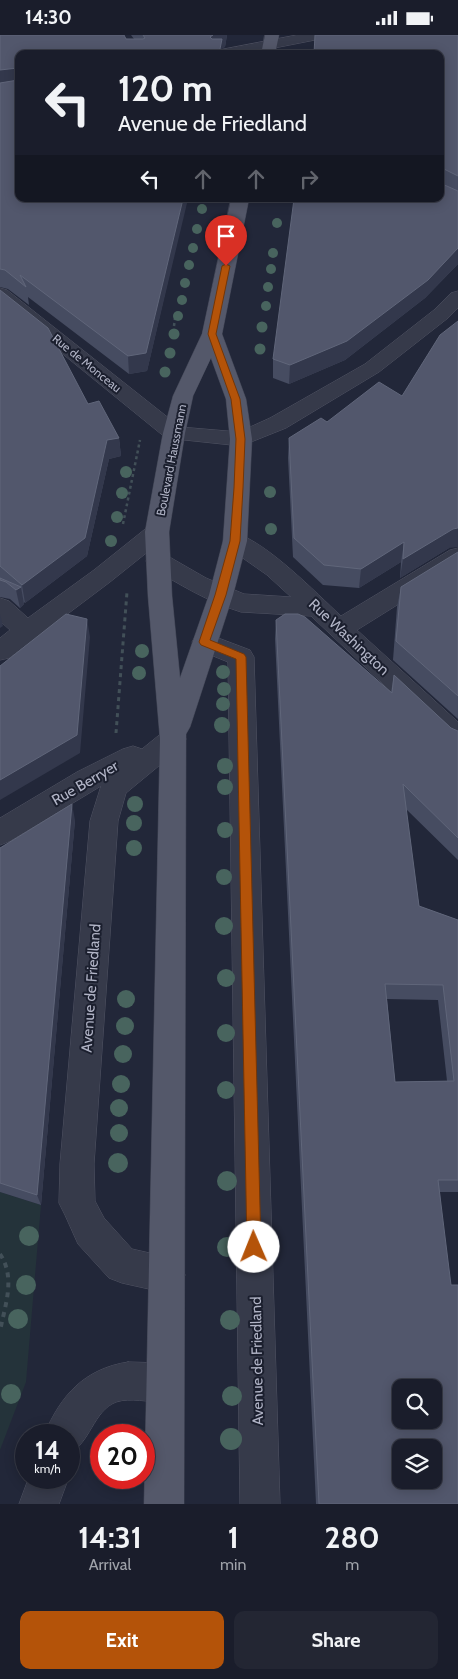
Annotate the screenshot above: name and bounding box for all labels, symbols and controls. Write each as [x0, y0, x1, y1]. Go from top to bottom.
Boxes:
text: 14:30 [25, 6, 72, 29]
text: 120 m [118, 67, 212, 110]
icon: left [35, 70, 100, 135]
text: Avenue de Friedland [118, 110, 307, 137]
icon: left [136, 165, 164, 193]
icon: ahead [189, 165, 217, 193]
icon: ahead [242, 165, 270, 193]
icon: right [295, 165, 323, 193]
pin [205, 215, 247, 266]
icon: arrive [212, 222, 240, 250]
street label: Rue de Monceau [50, 331, 124, 395]
street label: Boulevard Haussmann [153, 403, 189, 517]
street label: Rue Washington [305, 595, 393, 679]
street label: Rue Berryer [49, 757, 122, 809]
street label: Avenue de Friedland [78, 923, 104, 1053]
position arrow [227, 1220, 279, 1272]
street label: Avenue de Friedland [247, 1296, 267, 1426]
map controls [392, 1379, 442, 1489]
button: search [392, 1379, 442, 1429]
speed limit sign: 20 [90, 1424, 155, 1489]
text: 14 [35, 1435, 60, 1465]
button: layers [392, 1439, 442, 1489]
text: km/h [34, 1461, 61, 1476]
text: 14:31 [78, 1519, 142, 1556]
text: 1 [228, 1519, 239, 1556]
text: 280 [325, 1519, 380, 1556]
text: Arrival [89, 1555, 131, 1574]
text: min [220, 1555, 246, 1574]
text: m [345, 1555, 359, 1574]
button: Exit [20, 1611, 224, 1669]
button: Share [234, 1611, 438, 1669]

